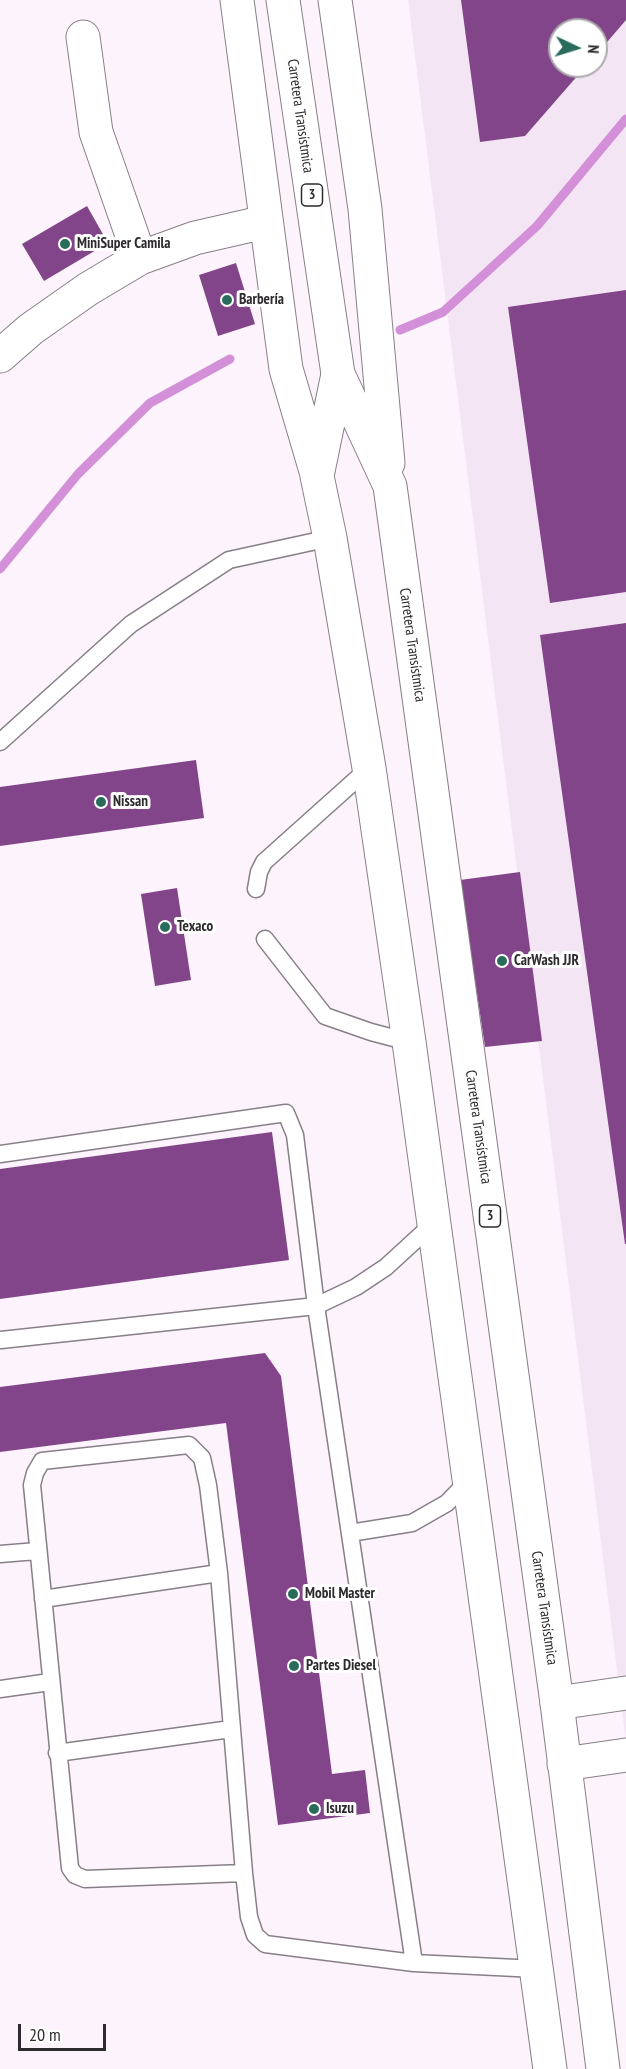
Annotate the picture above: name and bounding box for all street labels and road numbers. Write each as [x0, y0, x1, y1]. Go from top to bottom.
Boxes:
street label: Carretera Transístmica [283, 58, 317, 174]
road number: 3 [302, 184, 322, 206]
street label: Carretera Transístmica [395, 587, 429, 703]
street label: Carretera Transístmica [461, 1069, 495, 1185]
road number: 3 [480, 1205, 500, 1227]
street label: Carretera Transístmica [527, 1550, 561, 1666]

